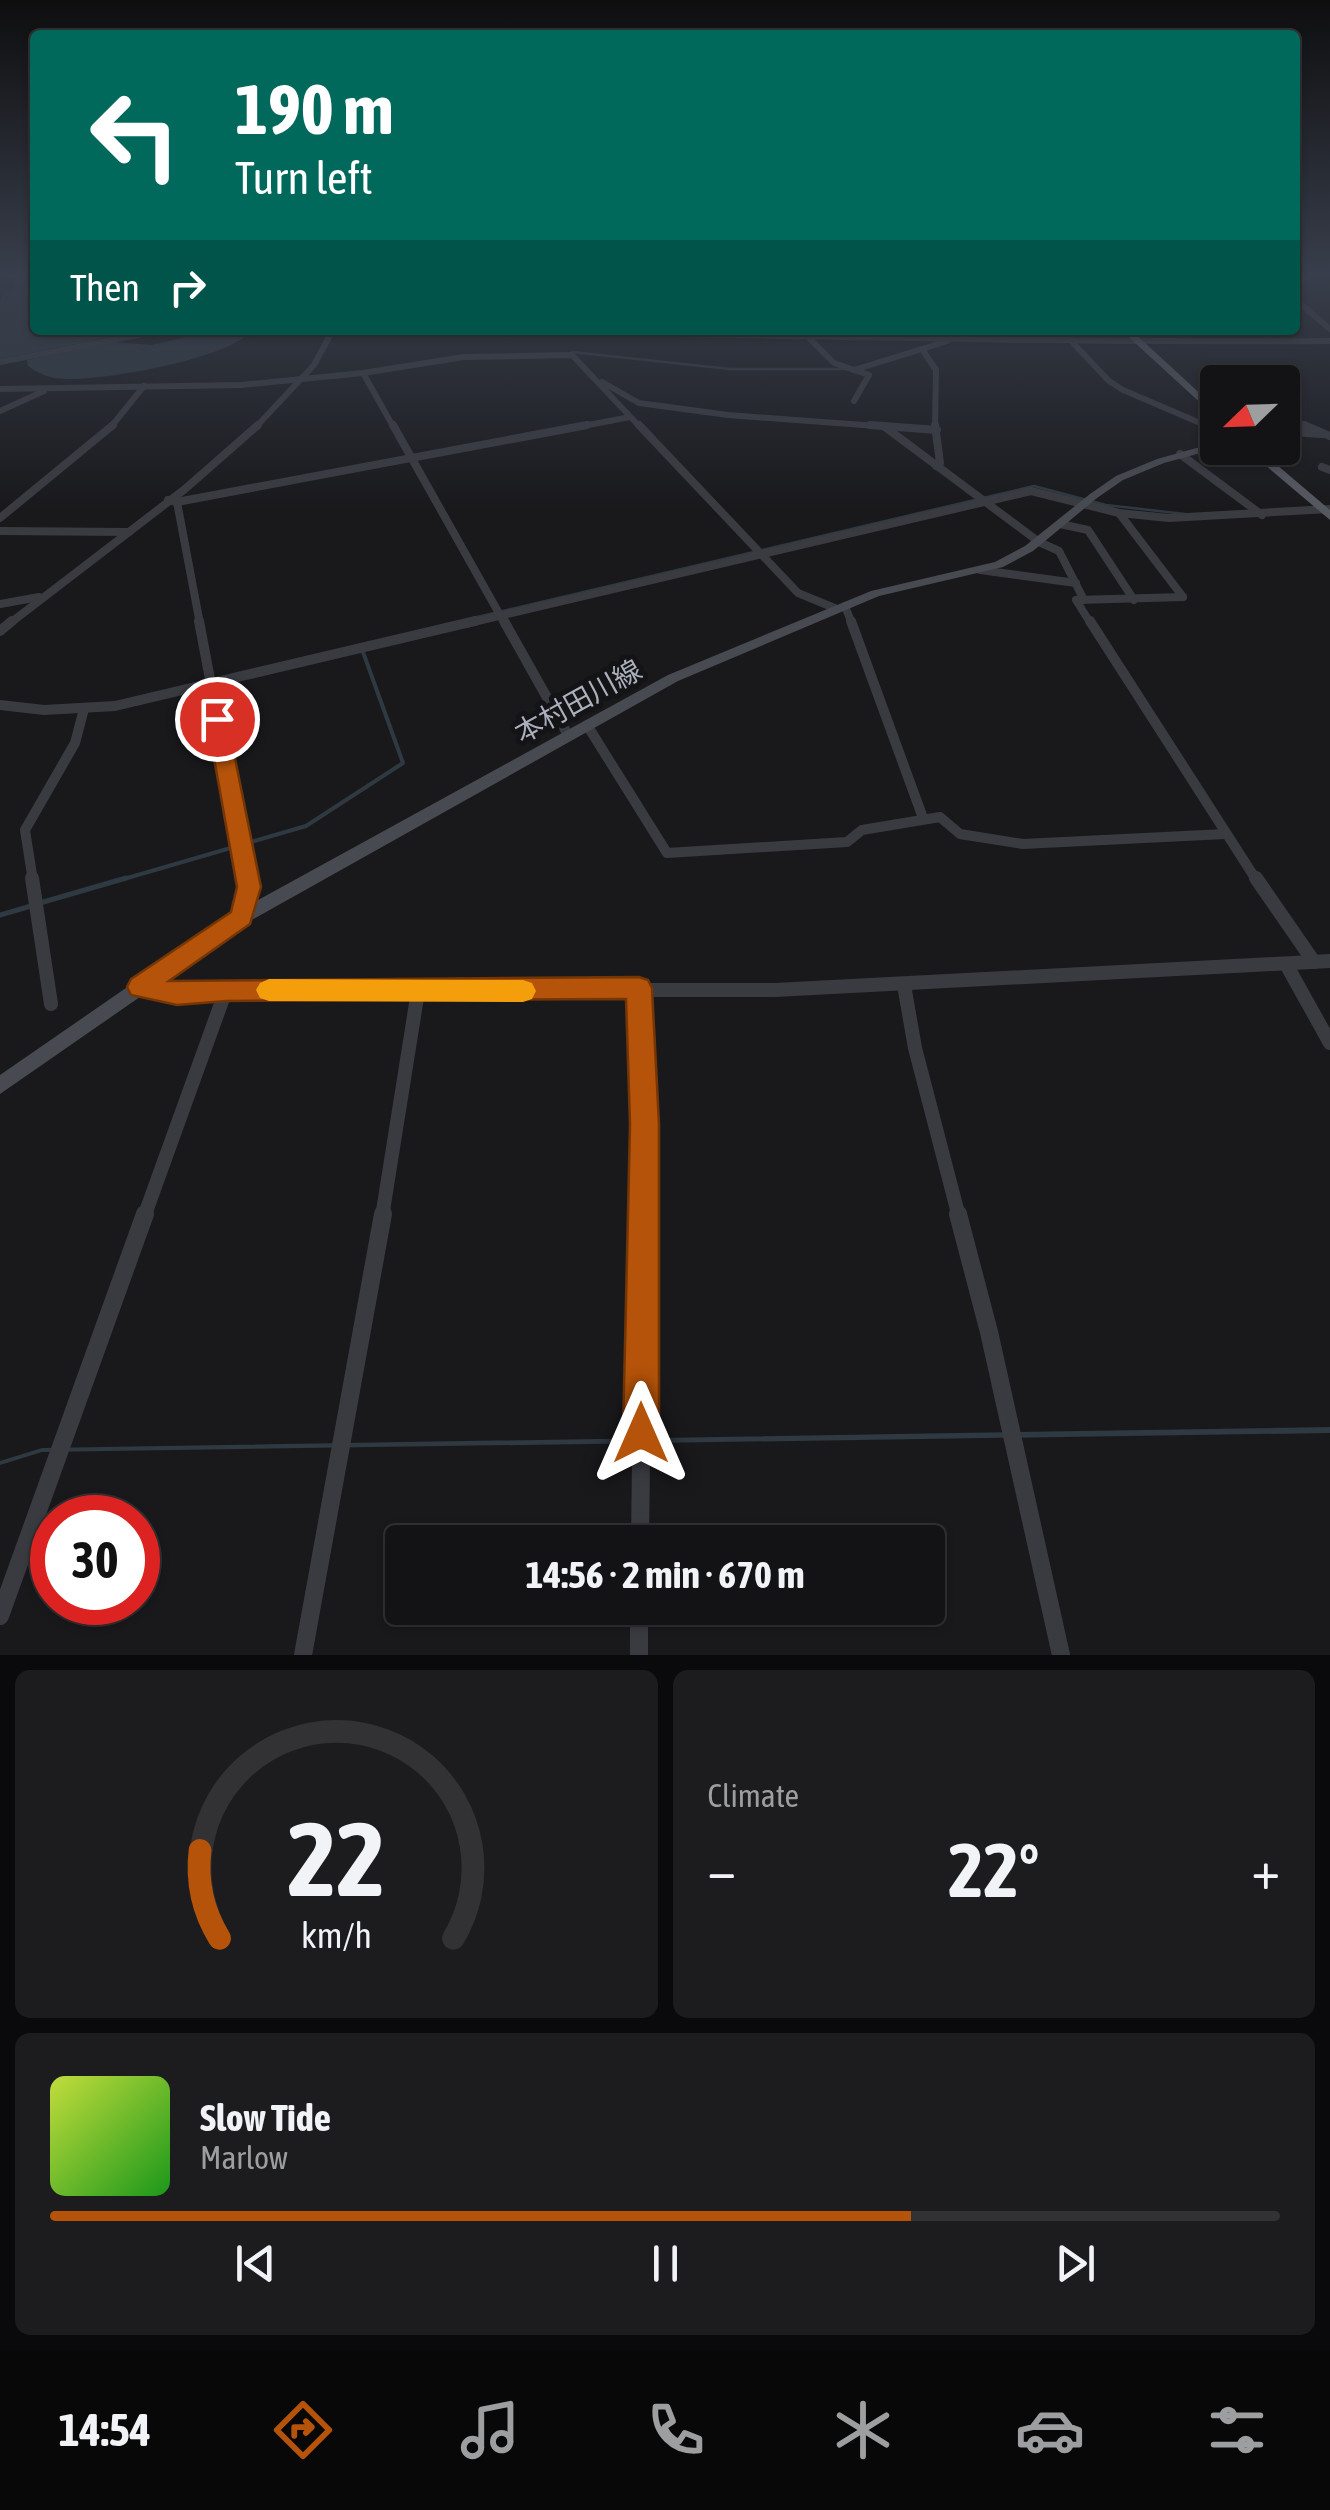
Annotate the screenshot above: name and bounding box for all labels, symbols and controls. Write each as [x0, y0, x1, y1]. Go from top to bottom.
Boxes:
text: 190 m [235, 69, 394, 149]
icon: left [70, 70, 200, 200]
text: Turn left [235, 152, 373, 204]
icon: right [160, 260, 215, 315]
text: Then [70, 266, 140, 309]
north arrow [1200, 365, 1300, 465]
map controls [1200, 365, 1300, 465]
street label: 本村田川線 [509, 653, 647, 749]
pin [175, 677, 260, 762]
icon: arrive [190, 692, 245, 747]
position arrow [589, 1381, 693, 1485]
speed limit sign: 30 [30, 1495, 160, 1625]
text: 14:56 · 2 min · 670 m [525, 1553, 805, 1596]
text: Climate [708, 1777, 799, 1814]
text: 22 [287, 1799, 385, 1918]
text: 22° [948, 1827, 1039, 1913]
text: − [708, 1838, 736, 1901]
text: + [1251, 1838, 1280, 1901]
text: km/h [301, 1915, 372, 1956]
text: Slow Tide [200, 2096, 331, 2139]
text: Marlow [200, 2139, 288, 2176]
icon: previous [228, 2236, 283, 2291]
icon: pause [638, 2236, 693, 2291]
icon: next [1048, 2236, 1103, 2291]
icon: directions [268, 2395, 338, 2465]
icon: music [455, 2395, 525, 2465]
icon: phone [641, 2395, 711, 2465]
icon: climate [828, 2395, 898, 2465]
icon: car [1015, 2395, 1085, 2465]
icon: filters [1202, 2395, 1272, 2465]
text: 14:54 [58, 2404, 151, 2456]

